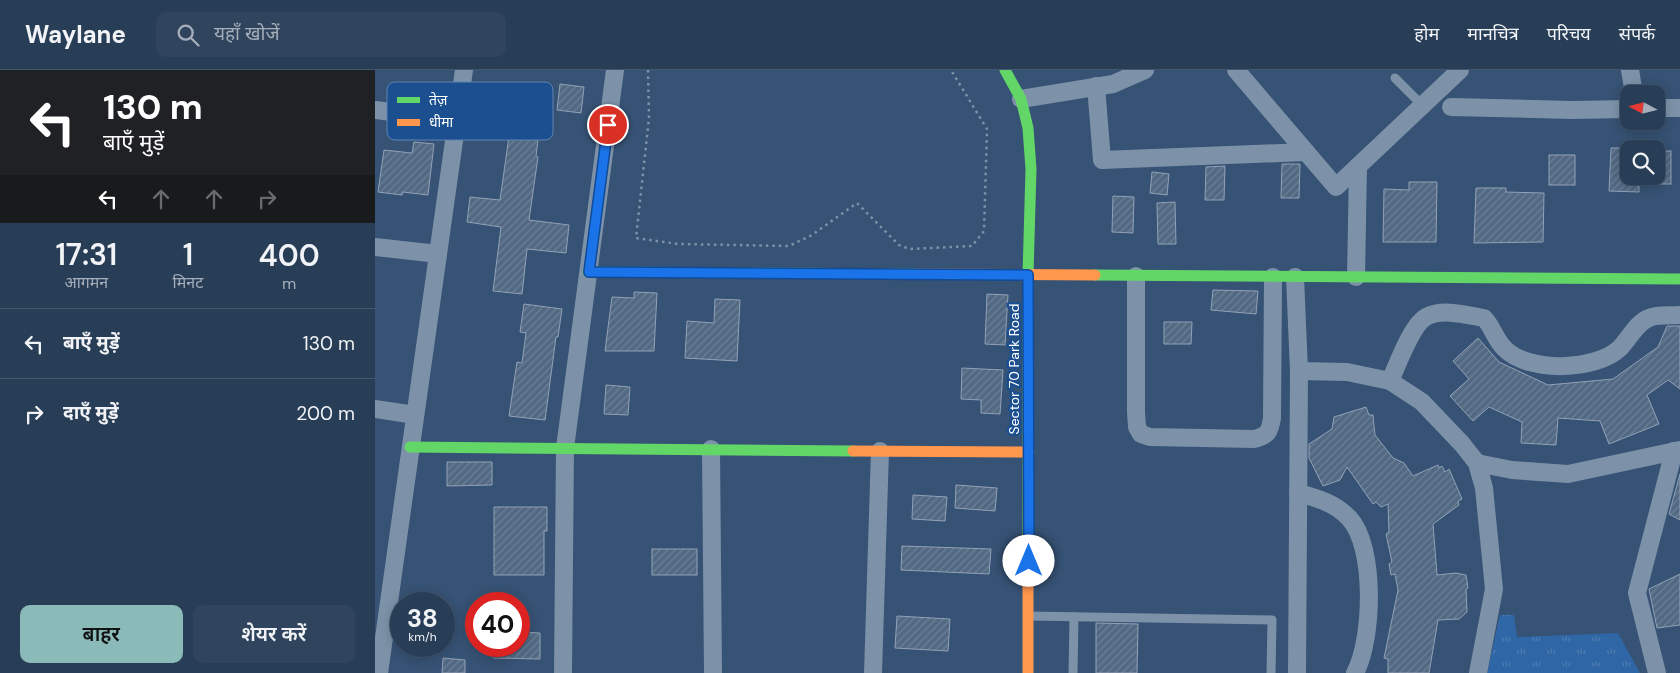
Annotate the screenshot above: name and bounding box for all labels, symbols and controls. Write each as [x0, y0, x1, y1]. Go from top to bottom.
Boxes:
search box [156, 12, 506, 57]
text: Waylane [25, 19, 126, 50]
icon: search [174, 21, 202, 49]
text: यहाँ खोजें [214, 21, 280, 46]
text: होम [1414, 22, 1439, 46]
text: मानचित्र [1467, 22, 1519, 46]
text: परिचय [1547, 22, 1591, 46]
text: संपर्क [1619, 22, 1655, 46]
legend [387, 82, 553, 140]
text: 130 m [103, 84, 203, 130]
north arrow [1620, 85, 1665, 130]
map controls [1620, 85, 1665, 185]
icon: left [20, 90, 85, 155]
text: तेज़ [429, 91, 448, 109]
pin [587, 104, 629, 146]
icon: arrive [594, 111, 622, 139]
text: धीमा [429, 113, 454, 131]
text: बाएँ मुड़ें [103, 128, 164, 157]
button: search [1620, 140, 1665, 185]
icon: left [94, 185, 122, 213]
icon: ahead [147, 185, 175, 213]
icon: ahead [200, 185, 228, 213]
icon: right [253, 185, 281, 213]
text: 17:31 [55, 235, 117, 274]
text: 1 [183, 235, 193, 274]
text: 400 [259, 236, 320, 275]
text: आगमन [64, 272, 108, 293]
text: मिनट [173, 272, 203, 293]
text: m [282, 273, 296, 294]
street label: Sector 70 Park Road [1005, 304, 1023, 434]
icon: left [20, 330, 48, 358]
text: बाएँ मुड़ें [63, 330, 120, 355]
text: 130 m [303, 331, 355, 356]
icon: right [20, 400, 48, 428]
text: दाएँ मुड़ें [63, 400, 118, 425]
text: 200 m [296, 401, 355, 426]
position arrow [1002, 534, 1054, 586]
speed limit sign: 40 [465, 592, 530, 657]
text: 38 [407, 602, 438, 635]
button: बाहर [20, 605, 183, 663]
button: शेयर करें [193, 605, 355, 663]
text: km/h [408, 629, 437, 645]

